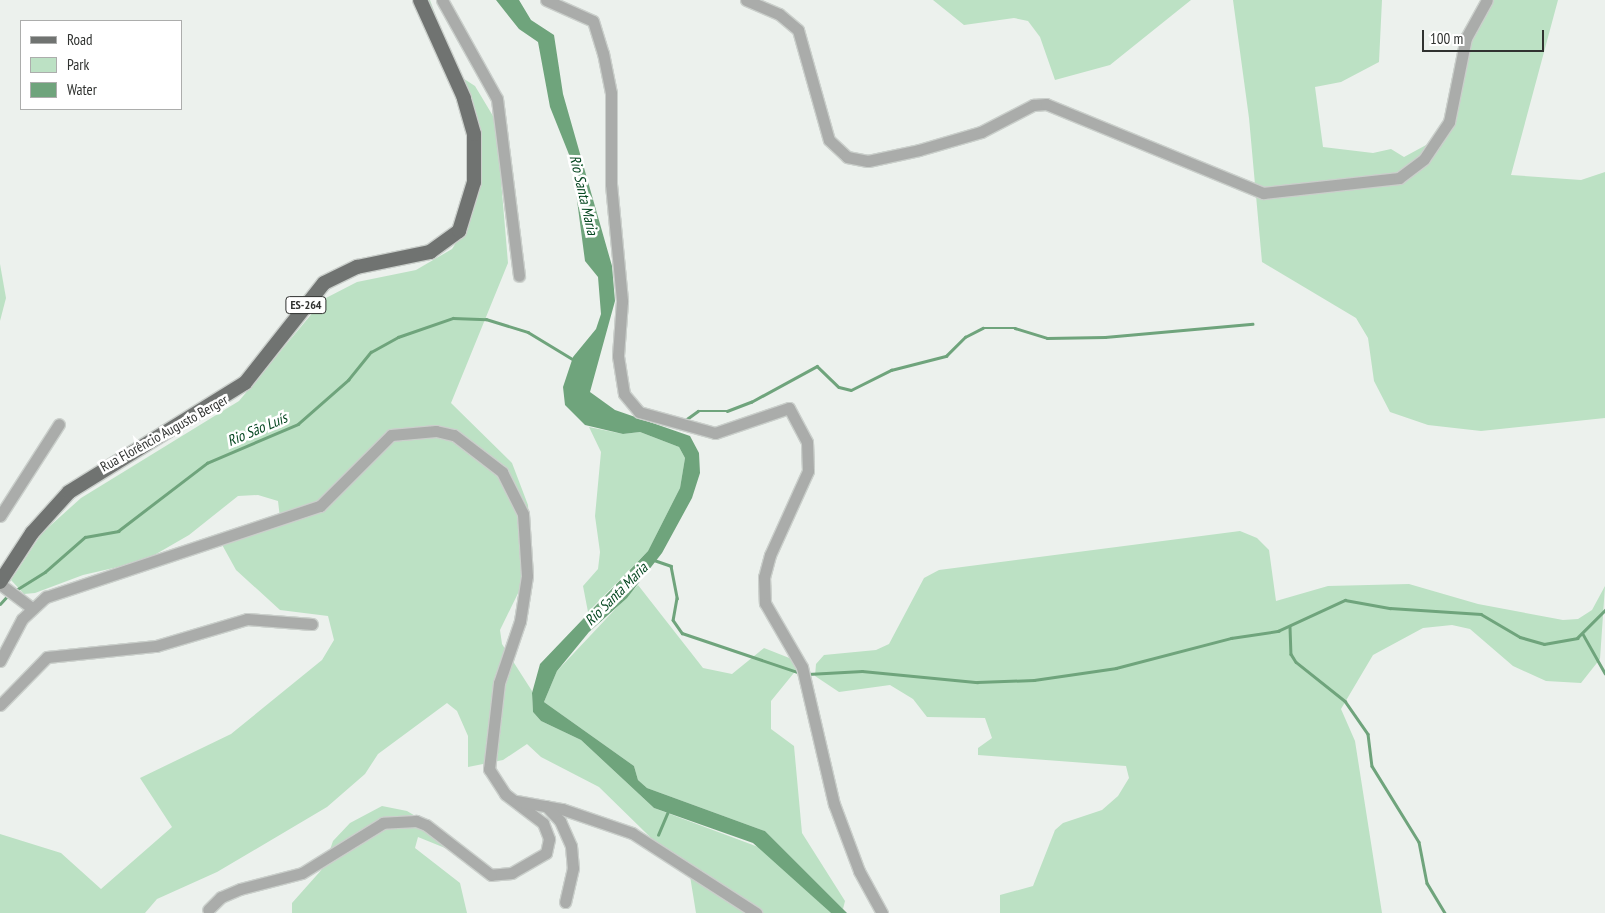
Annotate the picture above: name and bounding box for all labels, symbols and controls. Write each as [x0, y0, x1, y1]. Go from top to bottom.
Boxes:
legend [20, 20, 182, 110]
scale bar [1425, 20, 1548, 52]
text: 100 m [1430, 29, 1463, 48]
text: Road [67, 30, 93, 49]
text: Park [67, 55, 89, 74]
text: Water [67, 80, 97, 99]
water label: Rio Santa Maria [566, 153, 602, 237]
road number: ES-264 [285, 296, 327, 314]
street label: Rua Florêncio Augusto Berger [97, 391, 231, 475]
water label: Rio São Luís [224, 408, 290, 450]
water label: Rio Santa Maria [581, 559, 651, 629]

